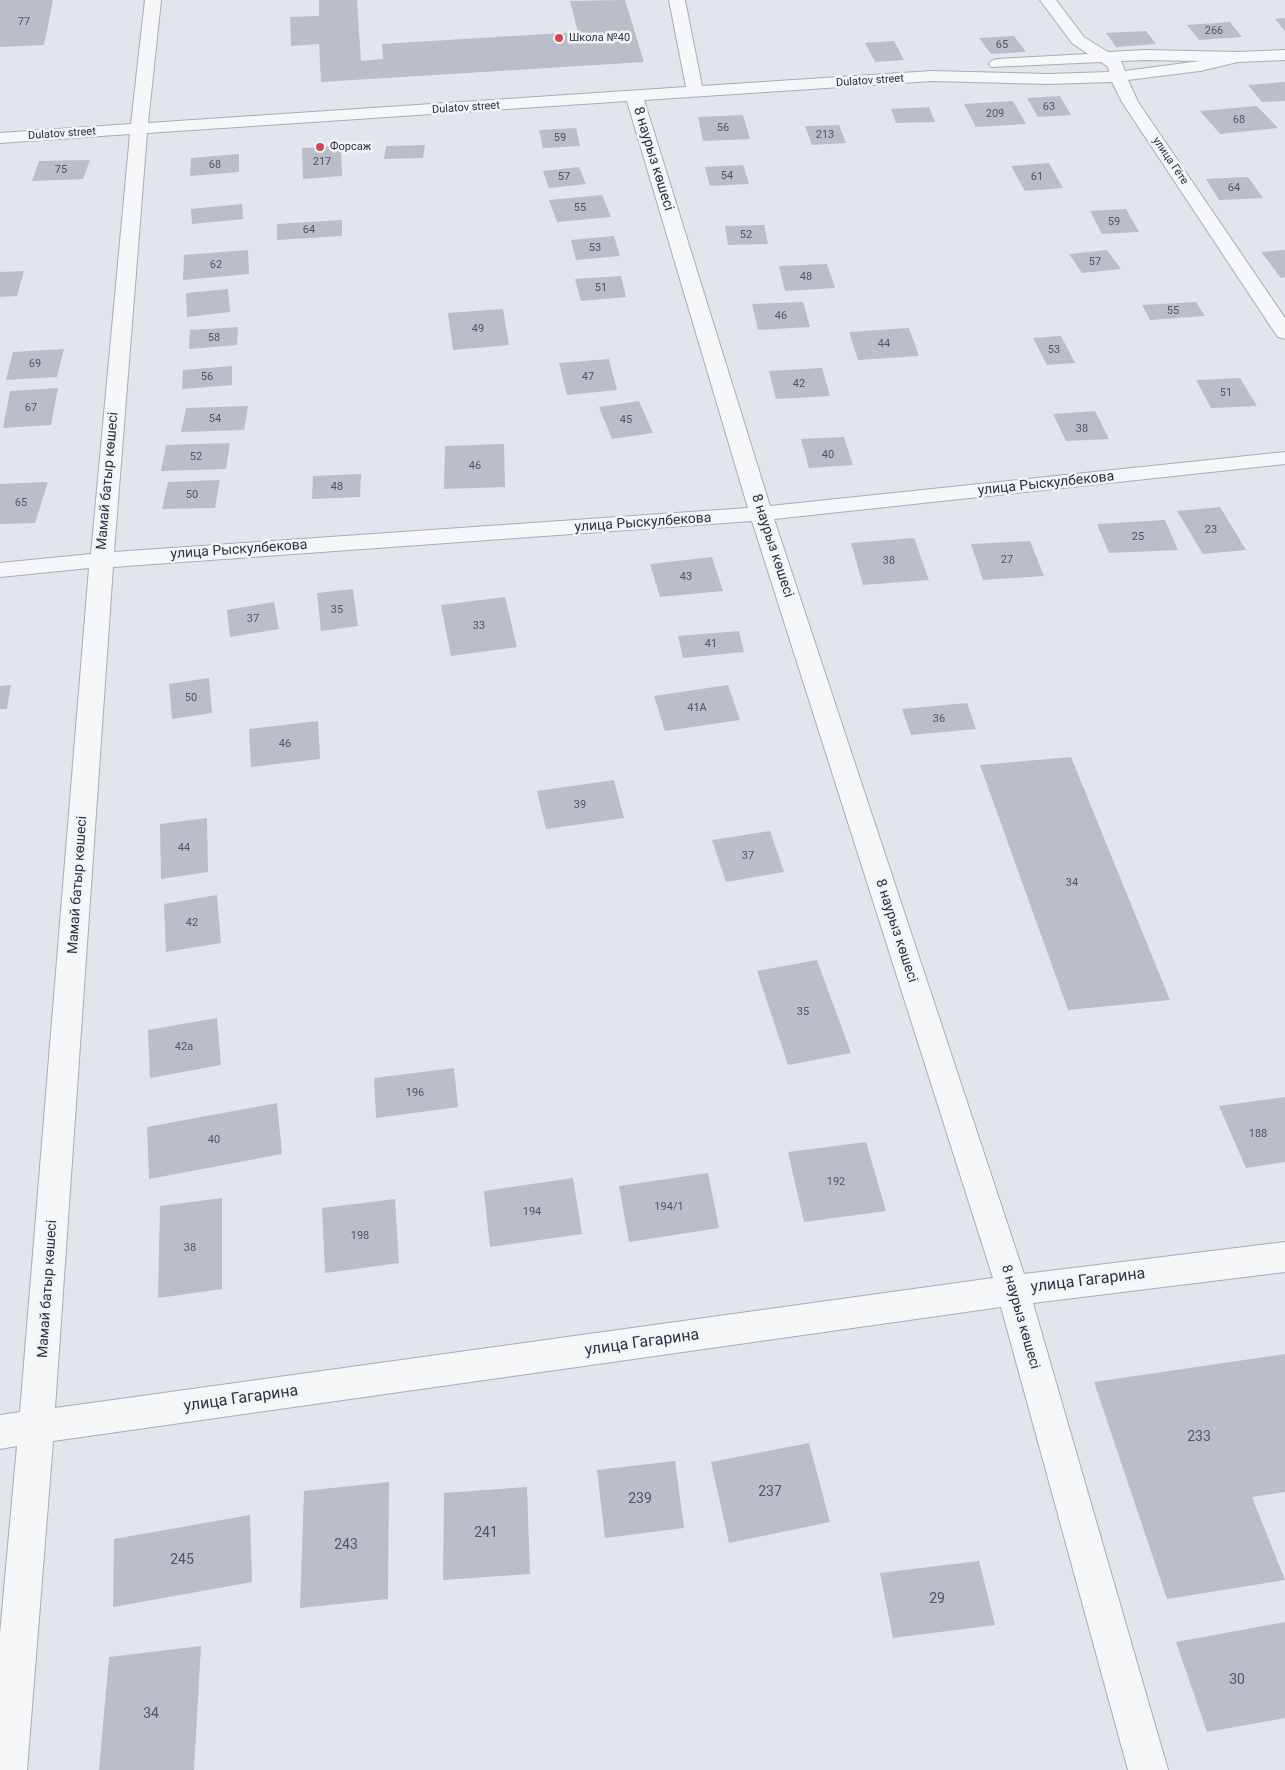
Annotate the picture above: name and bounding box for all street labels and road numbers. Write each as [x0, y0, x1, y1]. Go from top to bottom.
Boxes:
street label: Dulatov street [836, 72, 904, 90]
street label: Dulatov street [432, 99, 500, 117]
street label: 8 наурыз көшесі [629, 105, 677, 213]
street label: Dulatov street [28, 125, 96, 143]
street label: улица Гёте [1149, 135, 1191, 187]
street label: Мамай батыр көшесі [94, 411, 122, 551]
street label: улица Рыскулбекова [977, 468, 1115, 500]
street label: 8 наурыз көшесі [747, 492, 797, 600]
street label: улица Рыскулбекова [574, 510, 712, 536]
street label: улица Рыскулбекова [170, 537, 308, 563]
street label: Мамай батыр көшесі [65, 815, 91, 955]
street label: 8 наурыз көшесі [871, 877, 921, 985]
street label: Мамай батыр көшесі [35, 1219, 61, 1359]
street label: 8 наурыз көшесі [997, 1263, 1043, 1371]
street label: улица Гагарина [1030, 1264, 1146, 1298]
street label: улица Гагарина [584, 1325, 700, 1361]
street label: улица Гагарина [183, 1381, 299, 1417]

